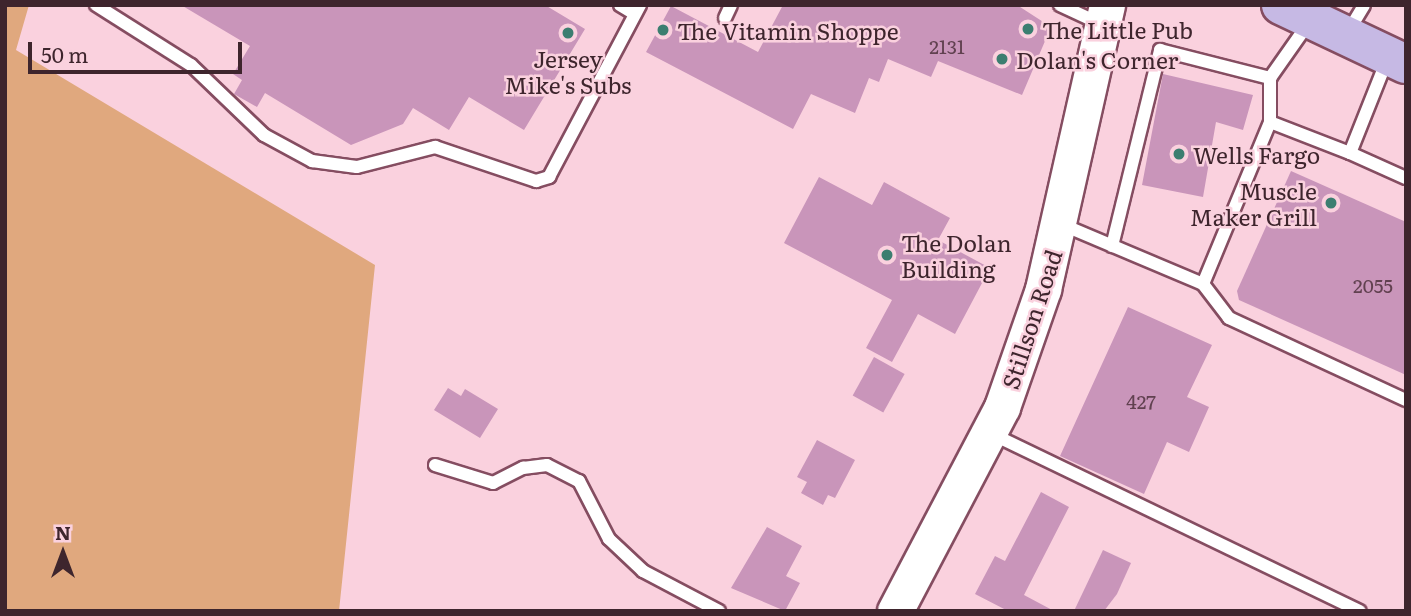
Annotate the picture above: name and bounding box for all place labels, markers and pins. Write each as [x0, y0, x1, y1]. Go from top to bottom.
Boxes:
place label: The Little Pub [1042, 15, 1193, 43]
place label: The Vitamin Shoppe [677, 16, 899, 44]
marker: The Little Pub [1020, 21, 1036, 37]
marker: The Vitamin Shoppe [655, 22, 671, 38]
marker: Jersey Mike's Subs [560, 25, 576, 41]
place label: Jersey Mike's Subs [505, 44, 631, 98]
place label: Dolan's Corner [1016, 45, 1178, 73]
marker: Dolan's Corner [994, 51, 1010, 67]
place label: Wells Fargo [1193, 140, 1320, 168]
marker: Wells Fargo [1171, 146, 1187, 162]
place label: Muscle Maker Grill [1190, 176, 1317, 230]
marker: Muscle Maker Grill [1323, 195, 1339, 211]
place label: The Dolan Building [901, 228, 1012, 282]
marker: The Dolan Building [879, 247, 895, 263]

